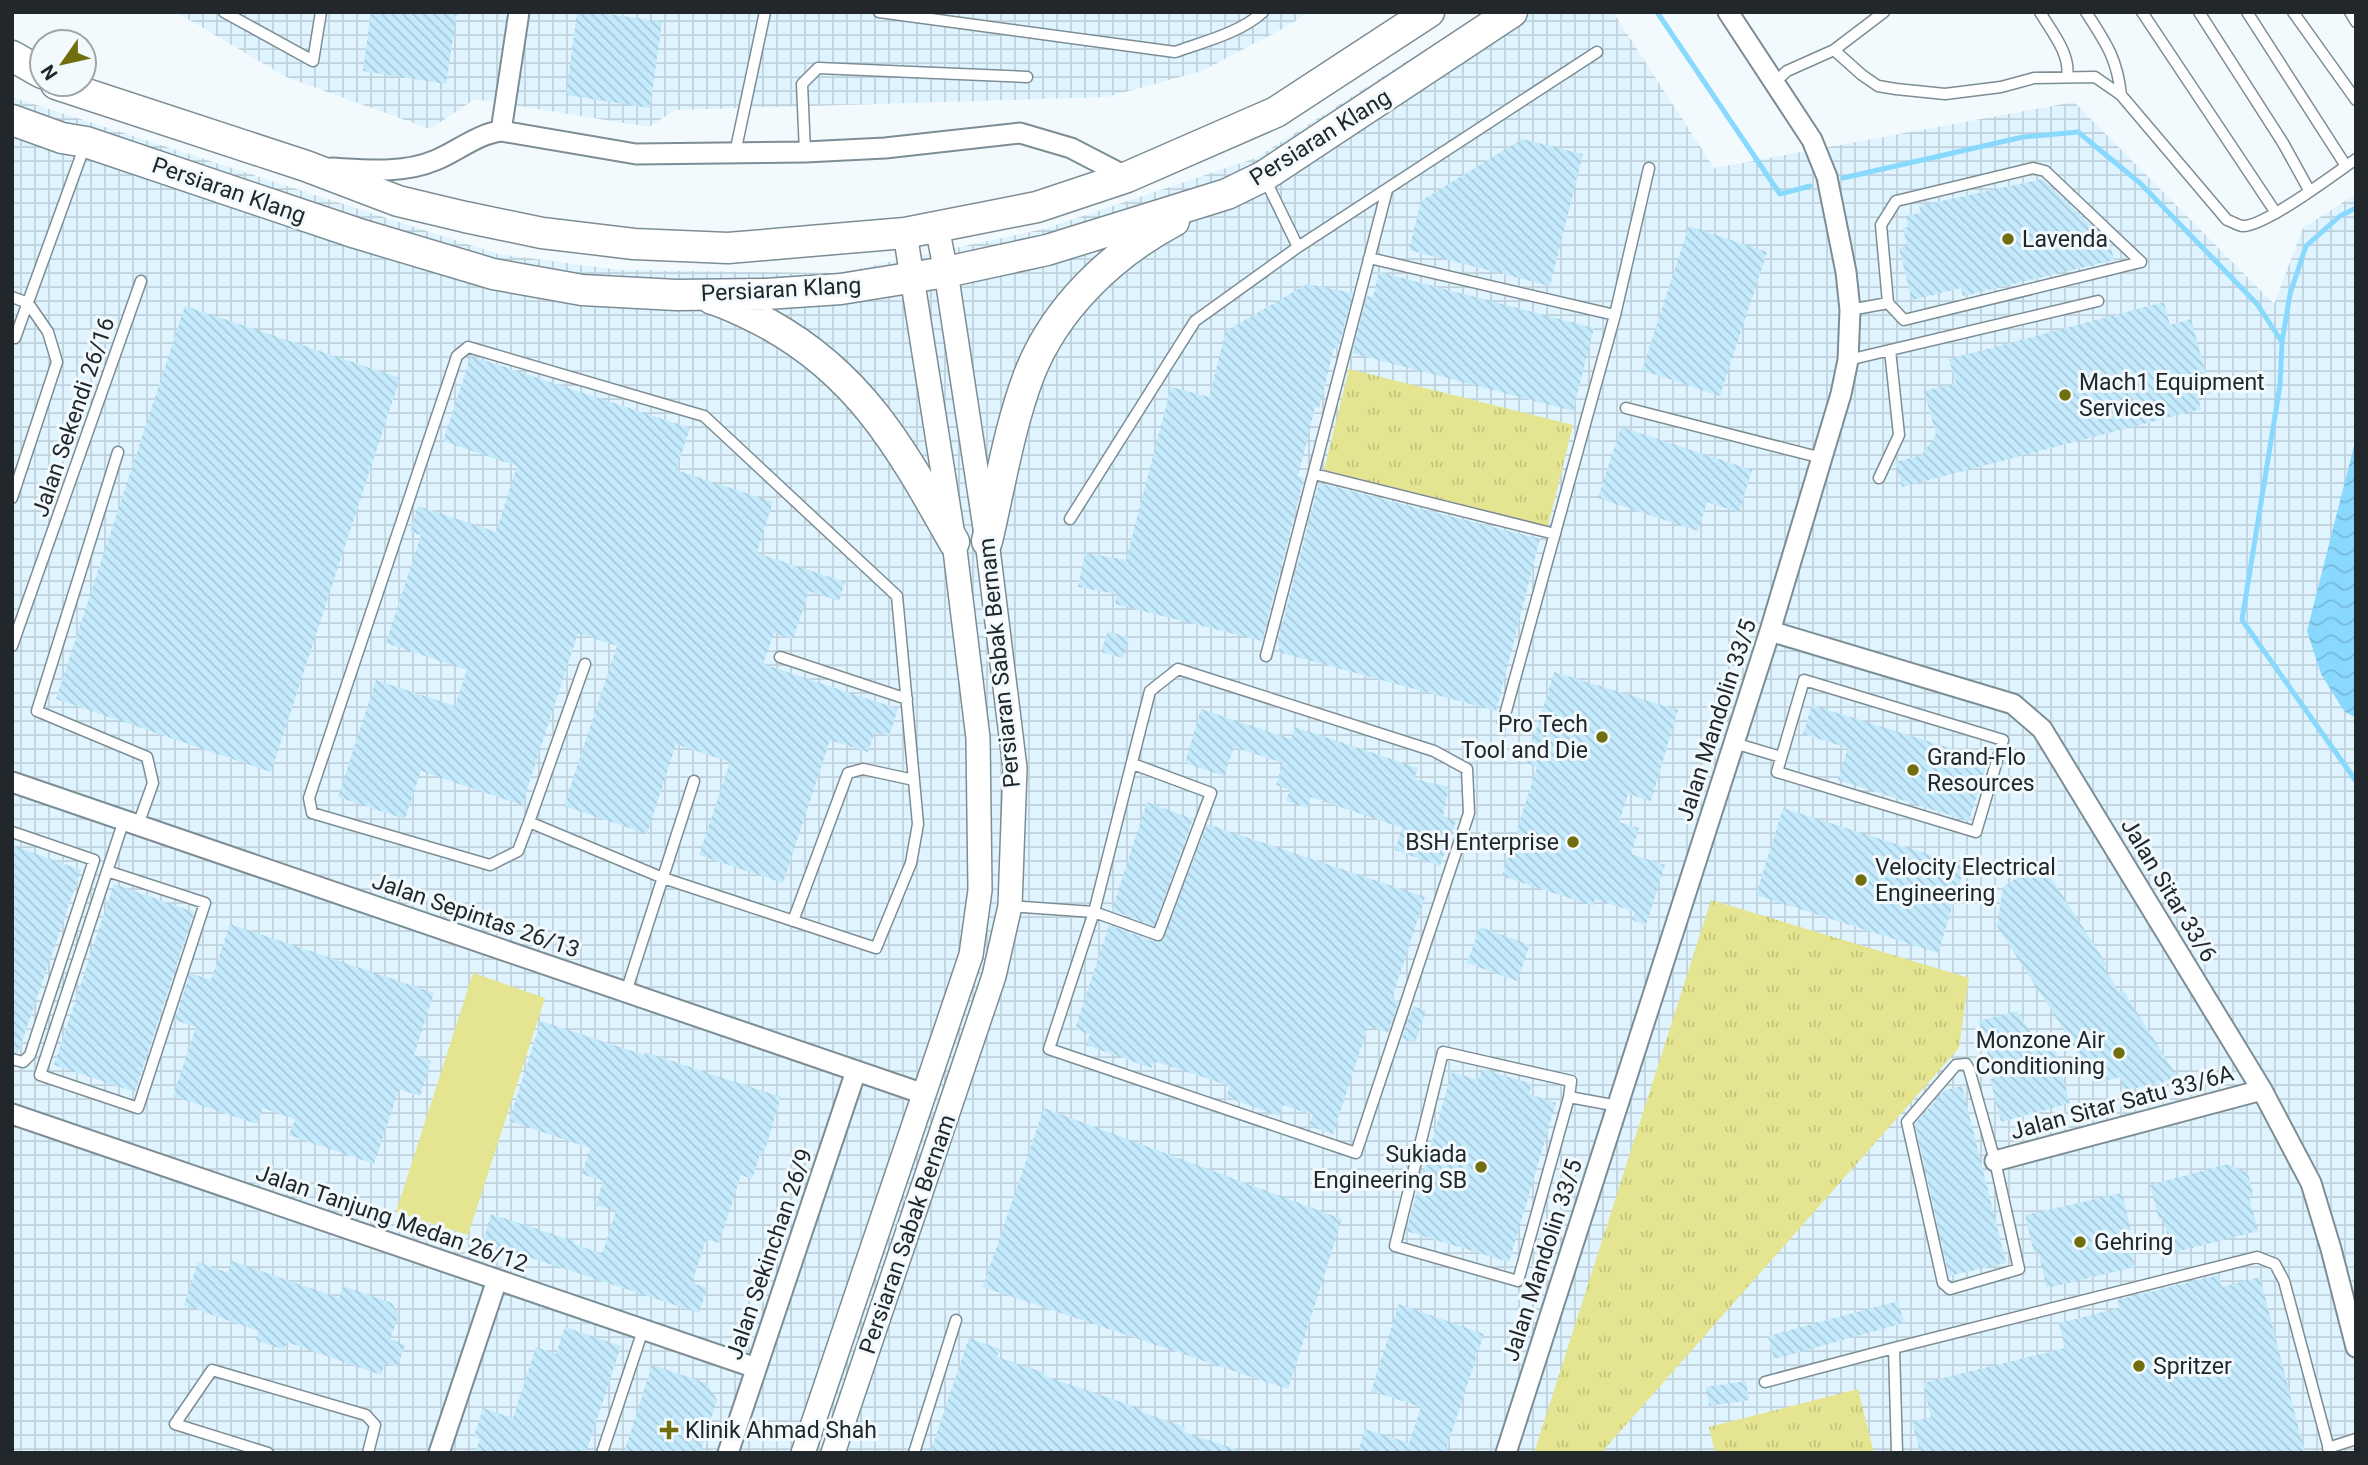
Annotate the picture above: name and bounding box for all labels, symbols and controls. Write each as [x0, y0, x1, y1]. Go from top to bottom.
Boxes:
north arrow [28, 28, 98, 98]
text: N [36, 60, 63, 84]
street label: Persiaran Klang [1245, 83, 1396, 191]
street label: Persiaran Klang [148, 152, 309, 229]
place label: Lavenda [2022, 226, 2108, 253]
marker: Lavenda [2000, 231, 2016, 247]
street label: Persiaran Klang [700, 272, 862, 307]
street label: Jalan Sekendi 26/16 [27, 314, 120, 521]
place label: Mach1 Equipment Services [2079, 369, 2265, 422]
marker: Mach1 Equipment Services [2057, 387, 2073, 403]
street label: Persiaran Sabak Bernam [973, 537, 1026, 789]
street label: Jalan Mandolin 33/5 [1671, 616, 1762, 825]
place label: Pro Tech Tool and Die [1461, 711, 1588, 764]
marker: Pro Tech Tool and Die [1594, 729, 1610, 745]
place label: Grand-Flo Resources [1927, 744, 2035, 797]
marker: Grand-Flo Resources [1905, 762, 1921, 778]
street label: Jalan Sitar 33/6 [2115, 814, 2222, 967]
place label: BSH Enterprise [1405, 829, 1559, 856]
marker: BSH Enterprise [1565, 834, 1581, 850]
place label: Velocity Electrical Engineering [1875, 854, 2056, 907]
street label: Jalan Sepintas 26/13 [369, 867, 583, 964]
marker: Velocity Electrical Engineering [1853, 872, 1869, 888]
place label: Monzone Air Conditioning [1976, 1027, 2105, 1080]
marker: Monzone Air Conditioning [2111, 1045, 2127, 1061]
street label: Jalan Sitar Satu 33/6A [2008, 1060, 2237, 1145]
street label: Persiaran Sabak Bernam [854, 1111, 961, 1357]
place label: Sukiada Engineering SB [1313, 1141, 1467, 1194]
street label: Jalan Sekinchan 26/9 [721, 1145, 818, 1363]
street label: Jalan Mandolin 33/5 [1497, 1156, 1588, 1365]
street label: Jalan Tanjung Medan 26/12 [252, 1159, 531, 1278]
marker: Sukiada Engineering SB [1473, 1159, 1489, 1175]
place label: Gehring [2094, 1229, 2174, 1256]
marker: Gehring [2072, 1234, 2088, 1250]
place label: Spritzer [2153, 1353, 2232, 1380]
marker: Spritzer [2131, 1358, 2147, 1374]
place label: Klinik Ahmad Shah [685, 1417, 877, 1444]
marker: Klinik Ahmad Shah [659, 1420, 679, 1440]

